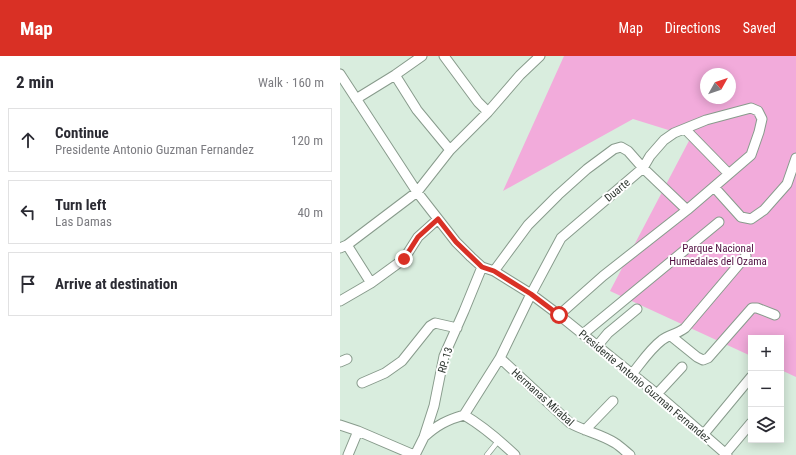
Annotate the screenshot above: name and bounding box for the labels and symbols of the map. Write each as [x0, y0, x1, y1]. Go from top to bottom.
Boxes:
north arrow [700, 68, 736, 104]
street label: Duarte [602, 176, 633, 205]
park label: Parque Nacional Humedales del Ozama [669, 242, 767, 268]
route end [395, 250, 413, 268]
route start [550, 306, 568, 324]
street label: Presidente Antonio Guzman Fernandez [576, 327, 713, 446]
street label: RP. 13 [435, 346, 456, 375]
street label: Hermanas Mirabal [509, 366, 577, 429]

